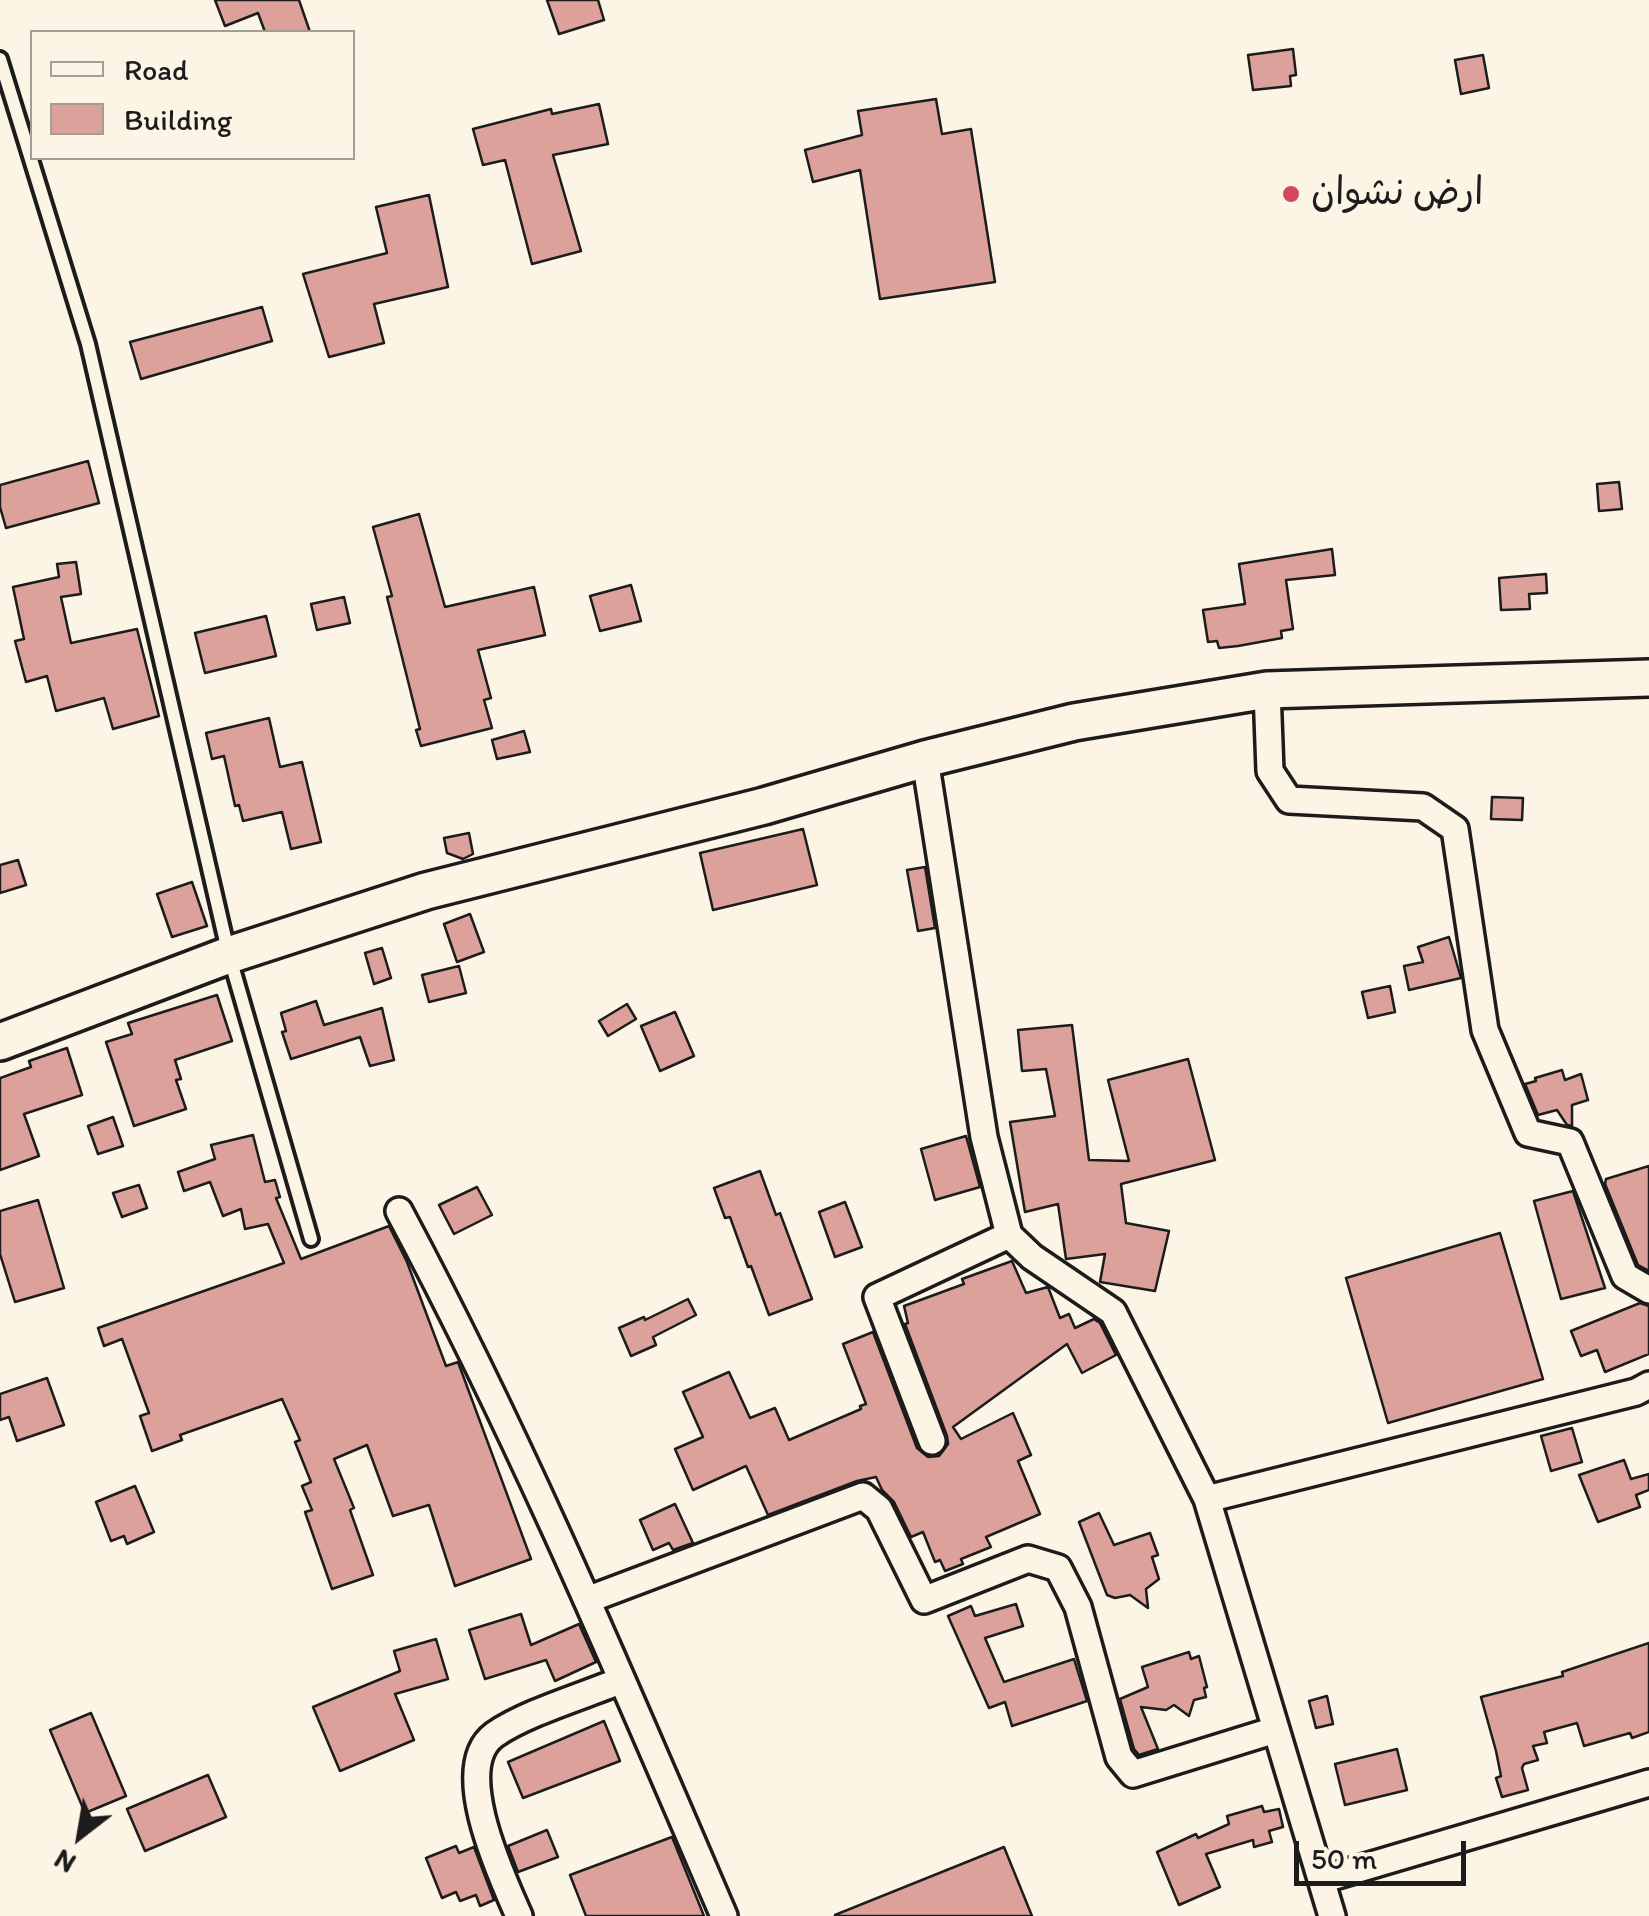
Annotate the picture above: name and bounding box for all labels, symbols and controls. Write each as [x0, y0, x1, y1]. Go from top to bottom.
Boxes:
legend [30, 30, 355, 160]
text: Road [124, 51, 189, 88]
text: Building [124, 101, 232, 138]
place label: ارض نشوان [1311, 171, 1484, 217]
marker: ارض نشوان [1280, 183, 1302, 205]
north arrow [30, 1786, 130, 1886]
scale bar [1299, 1821, 1472, 1883]
text: 50 m [1311, 1840, 1377, 1877]
text: N [48, 1842, 81, 1881]

